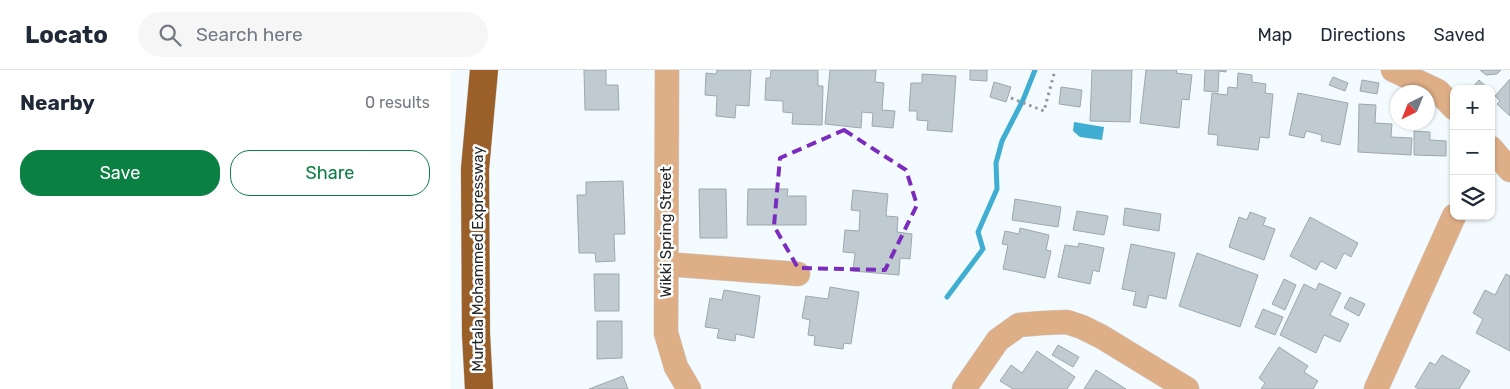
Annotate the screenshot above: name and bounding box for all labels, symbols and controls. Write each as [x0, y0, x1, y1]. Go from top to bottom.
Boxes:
search box [138, 12, 488, 57]
text: Locato [25, 21, 108, 49]
icon: search [156, 21, 184, 49]
text: Search here [196, 23, 303, 46]
text: Map [1257, 24, 1292, 46]
text: Directions [1320, 24, 1406, 46]
text: Saved [1434, 24, 1485, 46]
north arrow [1390, 85, 1435, 130]
map controls [1450, 85, 1495, 220]
button: + [1450, 85, 1495, 130]
text: Nearby [20, 90, 95, 115]
text: 0 results [365, 93, 430, 112]
button: − [1450, 130, 1495, 175]
street label: Murtala Mohammed Expressway [469, 146, 487, 372]
button: Save [20, 150, 220, 196]
button: Share [230, 150, 430, 196]
street label: Wikki Spring Street [657, 166, 675, 298]
button: layers [1450, 175, 1495, 220]

